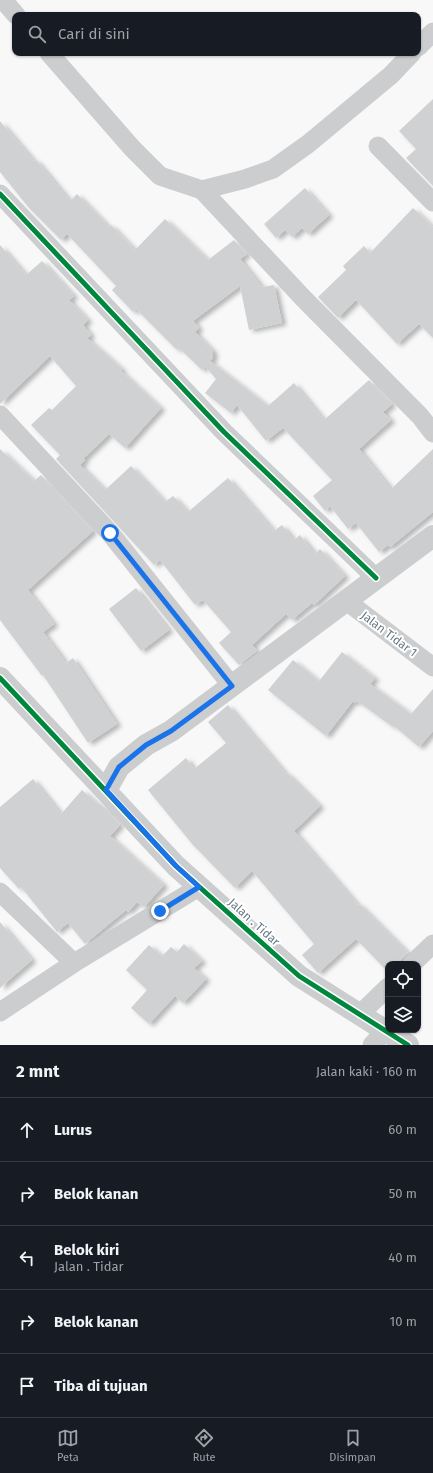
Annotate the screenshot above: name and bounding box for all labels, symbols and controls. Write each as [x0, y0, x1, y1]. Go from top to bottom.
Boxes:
search box [12, 12, 421, 56]
icon: search [26, 23, 48, 45]
text: Cari di sini [58, 25, 130, 43]
route start [101, 524, 119, 542]
street label: Jalan Tidar 1 [358, 608, 420, 660]
street label: Jalan . Tidar [225, 895, 283, 949]
route end [151, 902, 169, 920]
map controls [385, 961, 421, 1033]
button: locate [385, 961, 421, 997]
button: layers [385, 997, 421, 1033]
text: 2 mnt [16, 1061, 60, 1082]
text: Jalan kaki · 160 m [316, 1064, 417, 1079]
icon: ahead [16, 1119, 38, 1141]
text: Lurus [54, 1121, 92, 1139]
text: 60 m [388, 1122, 417, 1137]
icon: right [16, 1183, 38, 1205]
text: Belok kanan [54, 1185, 138, 1203]
text: 50 m [389, 1186, 417, 1201]
text: Belok kiri [54, 1241, 119, 1259]
icon: left [16, 1247, 38, 1269]
text: 40 m [388, 1250, 417, 1265]
text: Jalan . Tidar [54, 1259, 124, 1274]
icon: right [16, 1311, 38, 1333]
text: Belok kanan [54, 1313, 138, 1331]
text: 10 m [390, 1314, 417, 1329]
icon: arrive [16, 1375, 38, 1397]
text: Tiba di tujuan [54, 1377, 148, 1395]
tab: Peta [57, 1427, 79, 1464]
tab: Rute [193, 1427, 216, 1464]
tab: Disimpan [329, 1427, 376, 1464]

